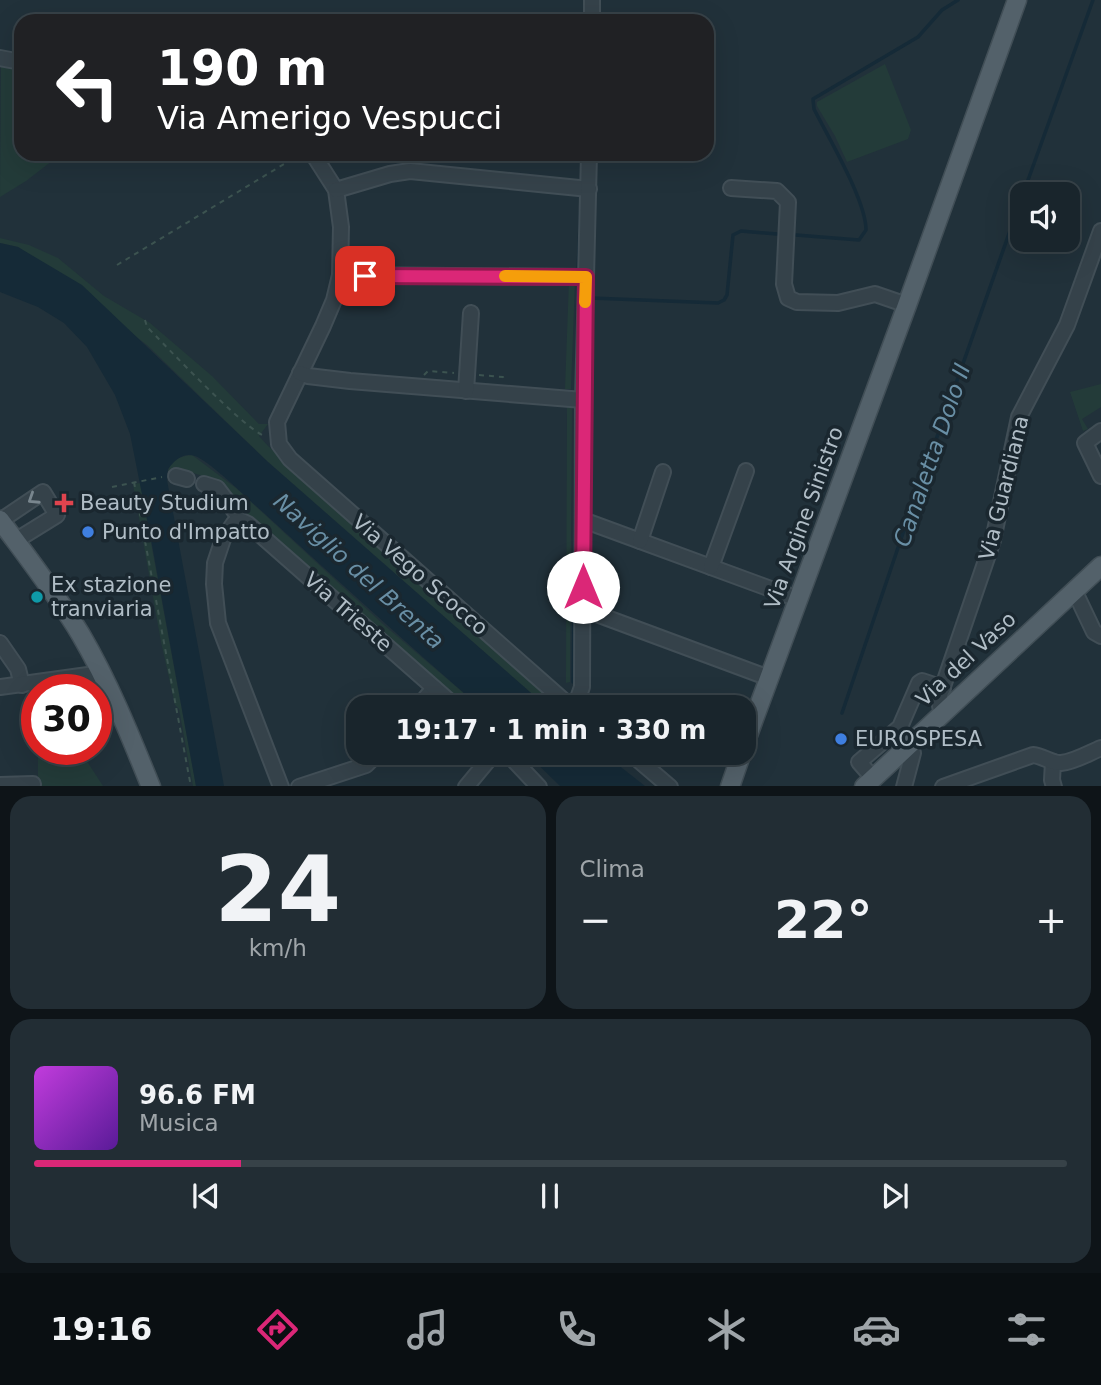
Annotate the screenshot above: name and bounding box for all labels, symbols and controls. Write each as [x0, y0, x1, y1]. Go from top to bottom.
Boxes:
text: 190 m [157, 40, 327, 97]
icon: left [42, 42, 133, 133]
text: Via Amerigo Vespucci [157, 99, 502, 137]
map controls [1010, 182, 1080, 252]
button: sound [1010, 182, 1080, 252]
pin [335, 246, 395, 306]
icon: arrive [346, 257, 384, 295]
water label: Canaletta Dolo II [888, 360, 976, 550]
street label: Via Guardiana [974, 413, 1034, 563]
street label: Via Argine Sinistro [760, 423, 848, 613]
water label: Naviglio del Brenta [269, 488, 449, 654]
one-way arrow [28, 491, 41, 503]
place label: Beauty Studium [80, 491, 249, 515]
marker: Beauty Studium [54, 493, 74, 513]
street label: Via Vego Scocco [347, 510, 493, 640]
place label: Punto d'Impatto [102, 520, 270, 544]
marker: Punto d'Impatto [80, 524, 96, 540]
position arrow [546, 550, 620, 624]
street label: Via Trieste [299, 567, 397, 657]
place label: Ex stazione tranviaria [51, 573, 171, 621]
marker: Ex stazione tranviaria [29, 589, 45, 605]
street label: Via del Vaso [911, 607, 1021, 711]
speed limit sign: 30 [21, 674, 112, 765]
text: 19:17 · 1 min · 330 m [396, 715, 706, 745]
place label: EUROSPESA [855, 727, 983, 751]
marker: EUROSPESA [833, 731, 849, 747]
text: 24 [214, 837, 341, 942]
text: Clima [580, 856, 645, 882]
text: 22° [774, 890, 872, 950]
text: − [580, 898, 611, 942]
text: + [1035, 898, 1067, 942]
text: km/h [249, 935, 307, 961]
text: 96.6 FM [139, 1080, 256, 1110]
text: Musica [139, 1110, 219, 1136]
icon: previous [187, 1177, 225, 1215]
icon: pause [531, 1177, 569, 1215]
icon: next [876, 1177, 914, 1215]
icon: directions [253, 1305, 302, 1354]
icon: music [403, 1305, 452, 1354]
icon: phone [552, 1305, 601, 1354]
icon: climate [702, 1305, 751, 1354]
icon: car [852, 1305, 901, 1354]
icon: filters [1002, 1305, 1051, 1354]
text: 19:16 [50, 1310, 152, 1348]

